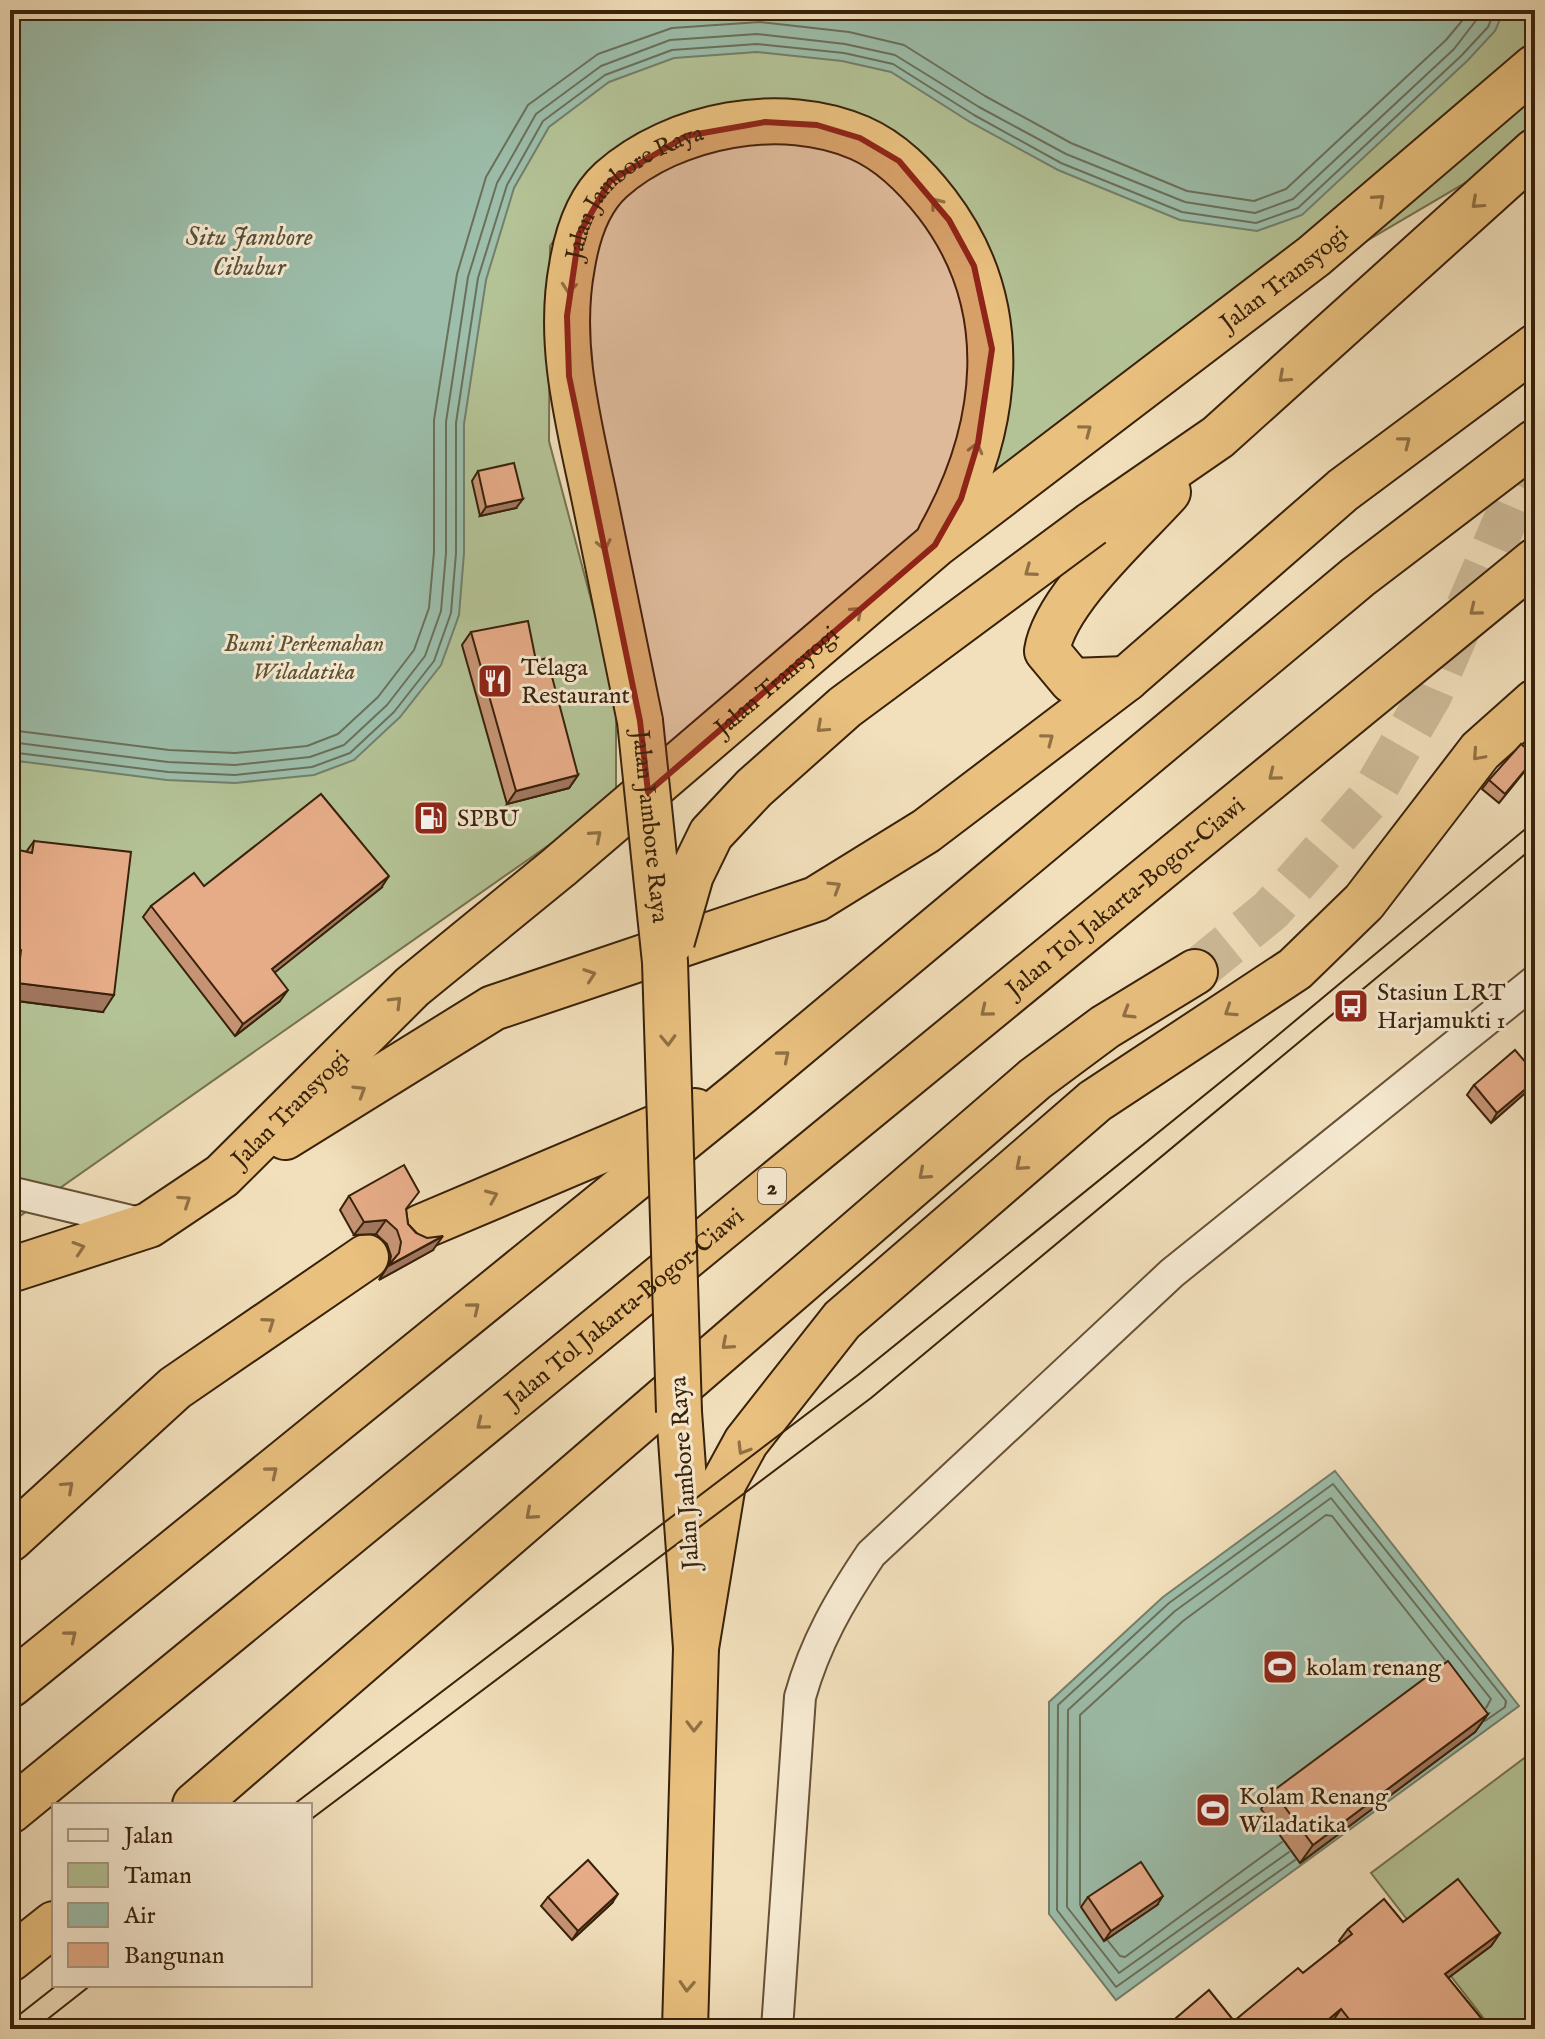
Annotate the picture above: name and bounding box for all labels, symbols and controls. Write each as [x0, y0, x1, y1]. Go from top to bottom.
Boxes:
street label: Jalan Jambore Raya [559, 118, 708, 266]
one-way arrow [1472, 194, 1486, 209]
one-way arrow [1369, 196, 1384, 210]
one-way arrow [931, 197, 945, 212]
street label: Jalan Transyogi [1212, 220, 1355, 341]
water label: Situ Jambore Cibubur [185, 221, 313, 284]
one-way arrow [561, 282, 578, 295]
one-way arrow [1278, 368, 1293, 382]
one-way arrow [1077, 425, 1092, 439]
one-way arrow [1396, 438, 1411, 452]
one-way arrow [967, 442, 984, 456]
one-way arrow [595, 537, 612, 551]
one-way arrow [1024, 561, 1038, 575]
one-way arrow [1470, 600, 1484, 615]
one-way arrow [847, 607, 862, 622]
street label: Jalan Transyogi [706, 620, 846, 746]
park label: Bumi Perkemahan Wiladatika [224, 629, 384, 688]
place label: Telaga Restaurant [521, 653, 630, 712]
restaurant icon: Telaga Restaurant [476, 662, 514, 700]
one-way arrow [817, 718, 832, 732]
street label: Jalan Jambore Raya [624, 726, 675, 925]
one-way arrow [1039, 734, 1054, 748]
one-way arrow [1473, 745, 1487, 760]
one-way arrow [1268, 765, 1283, 780]
street label: Jalan Tol Jakarta–Bogor–Ciawi [998, 791, 1252, 1007]
fuel station icon: SPBU [412, 799, 450, 837]
place label: SPBU [457, 804, 520, 835]
one-way arrow [586, 831, 601, 846]
one-way arrow [826, 882, 841, 897]
one-way arrow [583, 968, 597, 984]
place label: Stasiun LRT Harjamukti 1 [1377, 978, 1506, 1037]
bus stop icon: Stasiun LRT Harjamukti 1 [1332, 987, 1370, 1025]
one-way arrow [387, 997, 401, 1011]
one-way arrow [981, 1001, 995, 1016]
one-way arrow [1224, 1002, 1238, 1017]
one-way arrow [1122, 1003, 1137, 1019]
one-way arrow [659, 1034, 676, 1047]
street label: Jalan Transyogi [223, 1044, 357, 1177]
one-way arrow [775, 1051, 790, 1066]
one-way arrow [351, 1085, 365, 1100]
one-way arrow [1015, 1156, 1030, 1170]
one-way arrow [919, 1164, 934, 1179]
road number: 2 [758, 1168, 786, 1204]
one-way arrow [484, 1189, 498, 1205]
one-way arrow [177, 1196, 191, 1211]
street label: Jalan Tol Jakarta–Bogor–Ciawi [497, 1202, 751, 1418]
one-way arrow [72, 1241, 86, 1257]
one-way arrow [465, 1304, 480, 1318]
one-way arrow [261, 1318, 275, 1333]
one-way arrow [722, 1334, 737, 1349]
street label: Jalan Jambore Raya [663, 1375, 708, 1573]
one-way arrow [476, 1414, 491, 1429]
one-way arrow [737, 1440, 753, 1455]
one-way arrow [263, 1467, 278, 1482]
one-way arrow [58, 1482, 73, 1496]
one-way arrow [526, 1504, 540, 1519]
one-way arrow [61, 1631, 76, 1646]
sports icon: kolam renang [1261, 1648, 1299, 1686]
place label: kolam renang [1306, 1653, 1442, 1684]
one-way arrow [686, 1720, 703, 1733]
place label: Kolam Renang Wiladatika [1239, 1782, 1389, 1841]
sports icon: Kolam Renang Wiladatika [1194, 1791, 1232, 1829]
legend [52, 1803, 312, 1987]
text: Jalan [121, 1821, 173, 1852]
text: Taman [124, 1861, 192, 1892]
text: Air [123, 1901, 156, 1932]
text: Bangunan [124, 1941, 225, 1972]
one-way arrow [679, 1980, 696, 1993]

